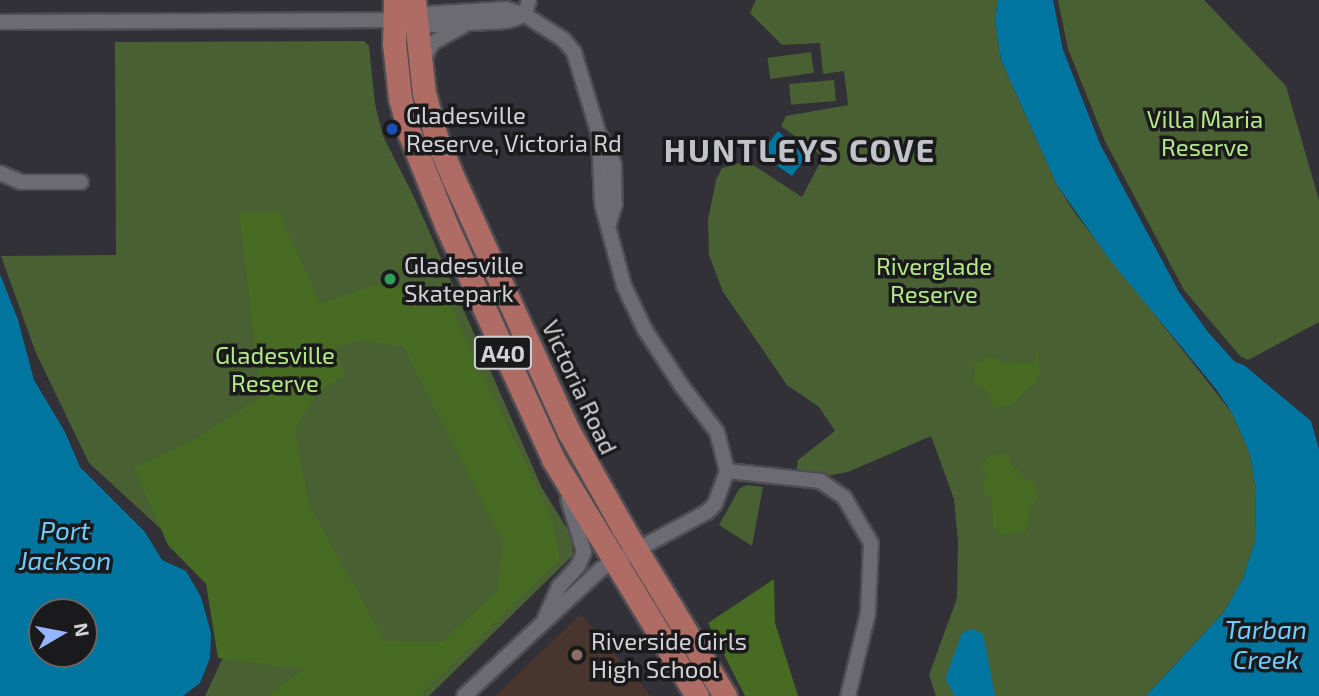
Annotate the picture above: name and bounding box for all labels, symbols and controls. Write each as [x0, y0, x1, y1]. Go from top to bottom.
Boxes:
place label: Gladesville Reserve, Victoria Rd [406, 101, 622, 157]
park label: Villa Maria Reserve [1147, 105, 1263, 161]
marker: Gladesville Reserve, Victoria Rd [384, 121, 400, 137]
district label: HUNTLEYS COVE [665, 130, 935, 168]
place label: Gladesville Skatepark [404, 251, 524, 307]
park label: Riverglade Reserve [876, 252, 992, 308]
marker: Gladesville Skatepark [382, 271, 398, 287]
street label: Victoria Road [536, 315, 624, 459]
road number: A40 [473, 334, 533, 372]
park label: Gladesville Reserve [215, 341, 335, 397]
water label: Port Jackson [19, 514, 111, 576]
north arrow [28, 598, 98, 668]
water label: Tarban Creek [1225, 613, 1307, 674]
text: N [70, 621, 95, 638]
place label: Riverside Girls High School [591, 627, 747, 683]
marker: Riverside Girls High School [569, 647, 585, 663]

